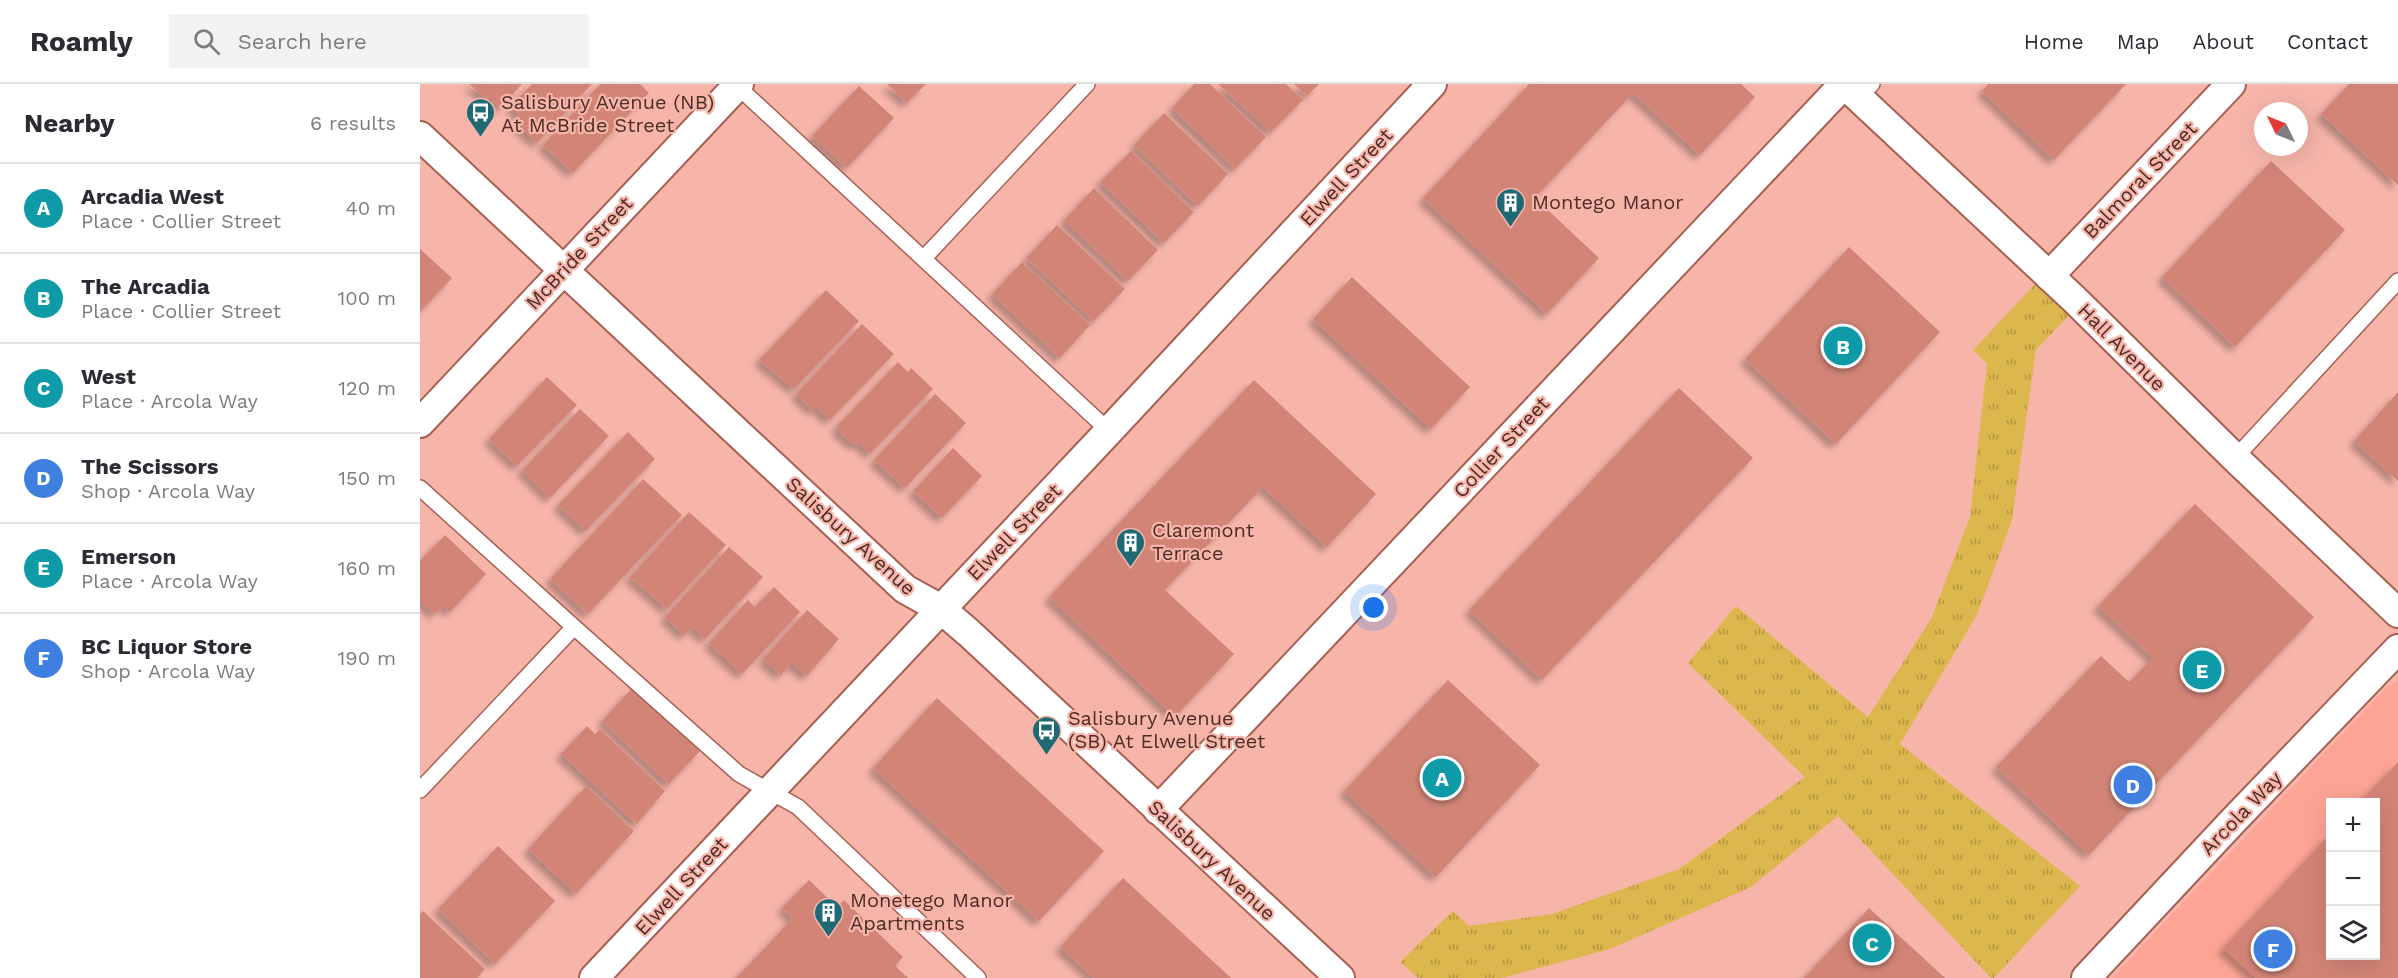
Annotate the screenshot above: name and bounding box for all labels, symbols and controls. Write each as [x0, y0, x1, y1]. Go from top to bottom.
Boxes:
search box [169, 14, 589, 68]
text: Roamly [30, 25, 133, 58]
icon: search [190, 25, 223, 58]
text: Search here [238, 29, 367, 54]
text: Home [2024, 29, 2084, 54]
text: Map [2117, 29, 2160, 54]
text: About [2193, 29, 2254, 54]
text: Contact [2287, 29, 2368, 54]
place label: Salisbury Avenue (NB) At McBride Street [501, 90, 714, 137]
bus stop icon: Salisbury Avenue (NB) At McBride Street [464, 97, 496, 139]
north arrow [2254, 102, 2308, 156]
text: Nearby [24, 108, 115, 138]
text: 6 results [310, 111, 396, 135]
street label: Balmoral Street [2078, 116, 2202, 243]
street label: Elwell Street [1295, 123, 1398, 231]
text: Arcadia West [81, 184, 224, 209]
building icon: Montego Manor [1495, 186, 1527, 228]
place label: Montego Manor [1532, 190, 1683, 214]
street label: McBride Street [521, 191, 638, 314]
text: A [37, 196, 50, 220]
text: 40 m [345, 196, 396, 220]
text: Place · Collier Street [81, 209, 281, 233]
text: The Arcadia [81, 274, 210, 299]
text: B [37, 286, 50, 310]
text: 100 m [337, 286, 396, 310]
street label: Hall Avenue [2073, 298, 2171, 396]
text: Place · Collier Street [81, 299, 281, 323]
pin: B [1824, 324, 1862, 368]
text: West [81, 364, 136, 389]
text: C [37, 376, 50, 400]
text: 120 m [338, 376, 396, 400]
text: Place · Arcola Way [81, 389, 258, 413]
street label: Collier Street [1448, 391, 1554, 503]
text: The Scissors [81, 454, 219, 479]
text: D [36, 466, 51, 490]
text: 150 m [338, 466, 396, 490]
street label: Salisbury Avenue [781, 472, 921, 600]
street label: Elwell Street [962, 478, 1066, 585]
text: Shop · Arcola Way [81, 479, 255, 503]
place label: Claremont Terrace [1152, 518, 1255, 565]
building icon: Claremont Terrace [1115, 526, 1147, 568]
text: Emerson [81, 544, 176, 569]
text: E [37, 556, 50, 580]
text: 160 m [338, 556, 396, 580]
text: Place · Arcola Way [81, 569, 258, 593]
your location [1359, 593, 1388, 622]
text: BC Liquor Store [81, 634, 252, 659]
text: F [37, 646, 50, 670]
text: 190 m [338, 646, 396, 670]
pin: E [2182, 648, 2222, 692]
text: Shop · Arcola Way [81, 659, 255, 683]
place label: Salisbury Avenue (SB) At Elwell Street [1068, 706, 1266, 753]
bus stop icon: Salisbury Avenue (SB) At Elwell Street [1031, 714, 1063, 756]
pin: A [1422, 756, 1462, 800]
pin: D [2114, 762, 2152, 808]
street label: Arcola Way [2195, 766, 2287, 860]
street label: Salisbury Avenue [1143, 795, 1281, 925]
map controls [2326, 798, 2380, 960]
button: + [2326, 798, 2380, 852]
street label: Elwell Street [630, 832, 733, 940]
button: − [2326, 852, 2380, 906]
place label: Monetego Manor Apartments [850, 888, 1013, 935]
building icon: Monetego Manor Apartments [813, 896, 845, 938]
button: layers [2326, 906, 2380, 960]
pin: C [1852, 920, 1892, 966]
pin: F [2254, 926, 2292, 972]

